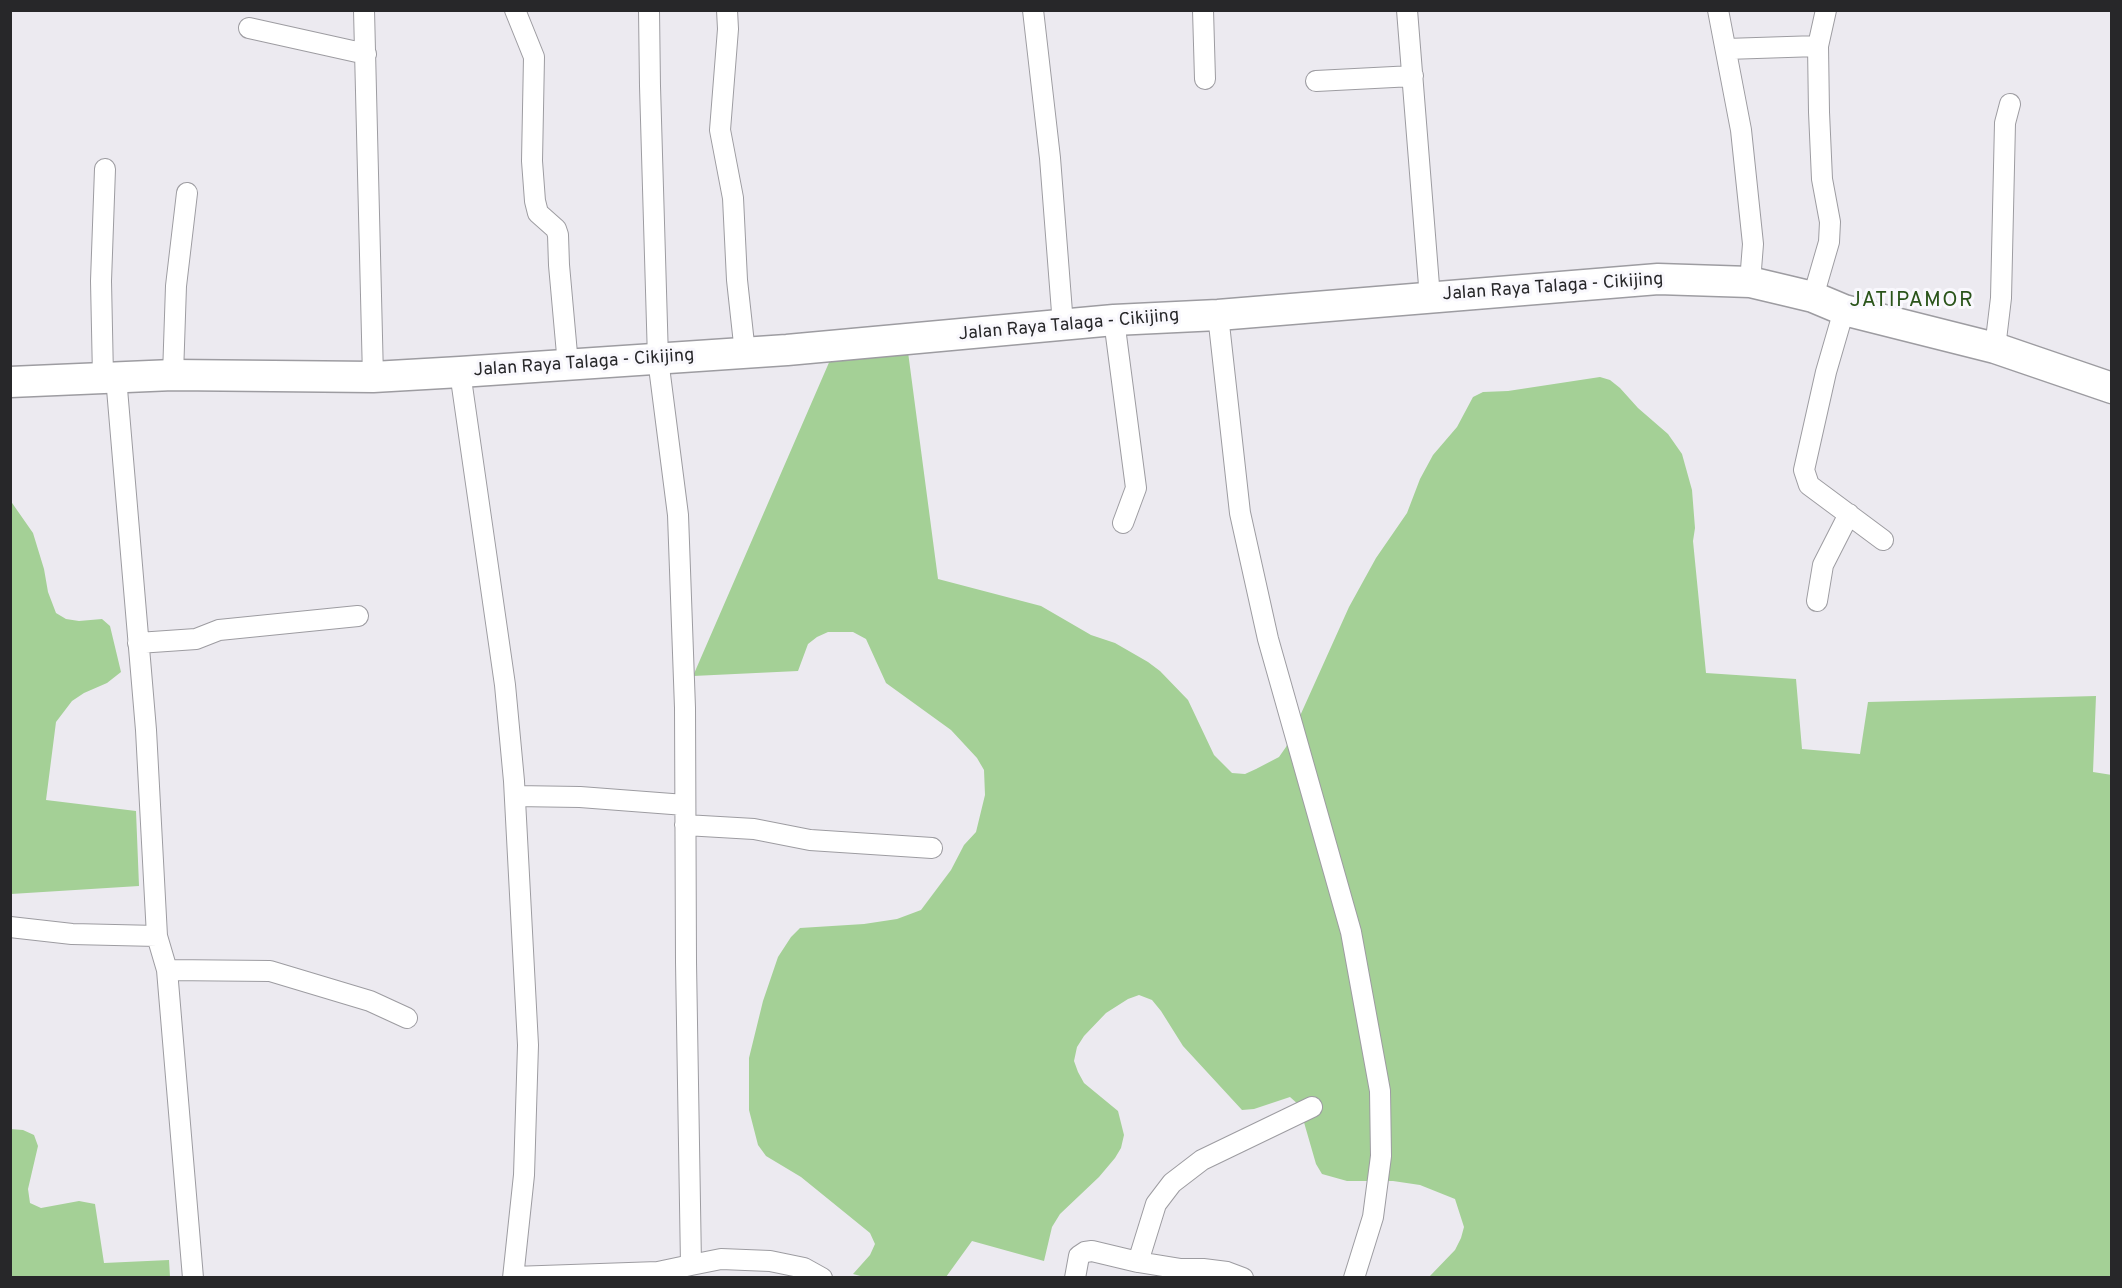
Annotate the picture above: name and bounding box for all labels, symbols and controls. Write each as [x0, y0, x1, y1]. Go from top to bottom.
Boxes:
street label: Jalan Raya Talaga - Cikijing [1442, 270, 1664, 306]
district label: JATIPAMOR [1850, 289, 1974, 315]
street label: Jalan Raya Talaga - Cikijing [958, 306, 1180, 346]
street label: Jalan Raya Talaga - Cikijing [473, 346, 695, 382]

